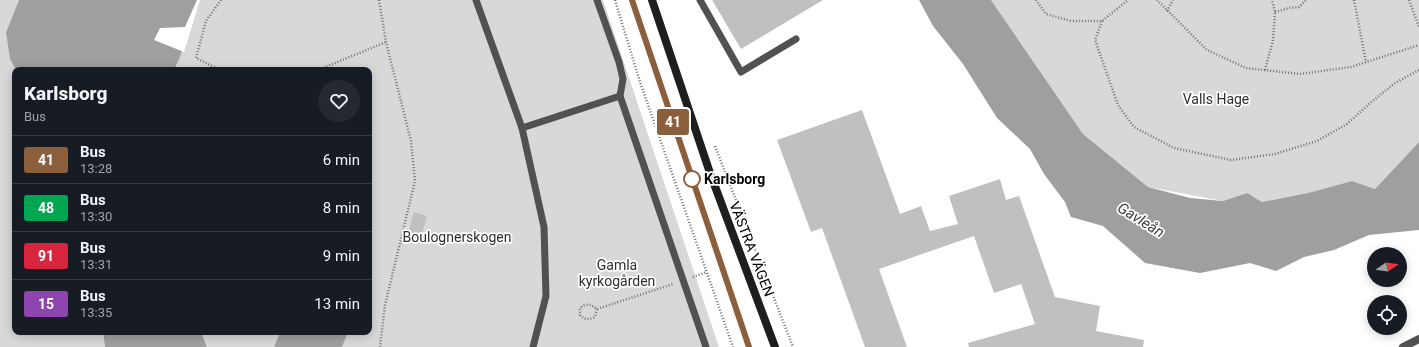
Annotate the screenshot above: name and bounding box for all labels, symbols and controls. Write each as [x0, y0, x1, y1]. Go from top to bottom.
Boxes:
button: heart [318, 80, 360, 122]
text: Karlsborg [24, 82, 107, 105]
park label: Valls Hage [1183, 91, 1249, 107]
text: Bus [24, 109, 46, 124]
line badge: 41 [655, 109, 691, 135]
text: 41 [665, 114, 681, 130]
text: Bus [80, 143, 106, 161]
text: 6 min [323, 151, 360, 169]
text: 41 [38, 152, 54, 168]
text: 13:28 [80, 161, 112, 176]
marker: Karlsborg [683, 170, 701, 188]
place label: Karlsborg [704, 171, 765, 187]
text: Bus [80, 191, 106, 209]
text: 8 min [323, 199, 360, 217]
street label: VÄSTRA VÄGEN [727, 199, 777, 299]
water label: Gavleån [1114, 199, 1168, 241]
text: 48 [38, 200, 54, 216]
text: 13:30 [80, 209, 112, 224]
park label: Boulognerskogen [403, 229, 511, 245]
text: Bus [80, 239, 106, 257]
text: 9 min [323, 247, 360, 265]
north arrow [1367, 247, 1407, 287]
map controls [1367, 247, 1407, 335]
text: 91 [38, 248, 54, 264]
text: 13:31 [80, 257, 112, 272]
park label: Gamla kyrkogården [579, 257, 655, 289]
text: Bus [80, 287, 106, 305]
text: 13 min [314, 295, 360, 313]
button: locate [1367, 295, 1407, 335]
text: 15 [38, 296, 54, 312]
text: 13:35 [80, 305, 112, 320]

